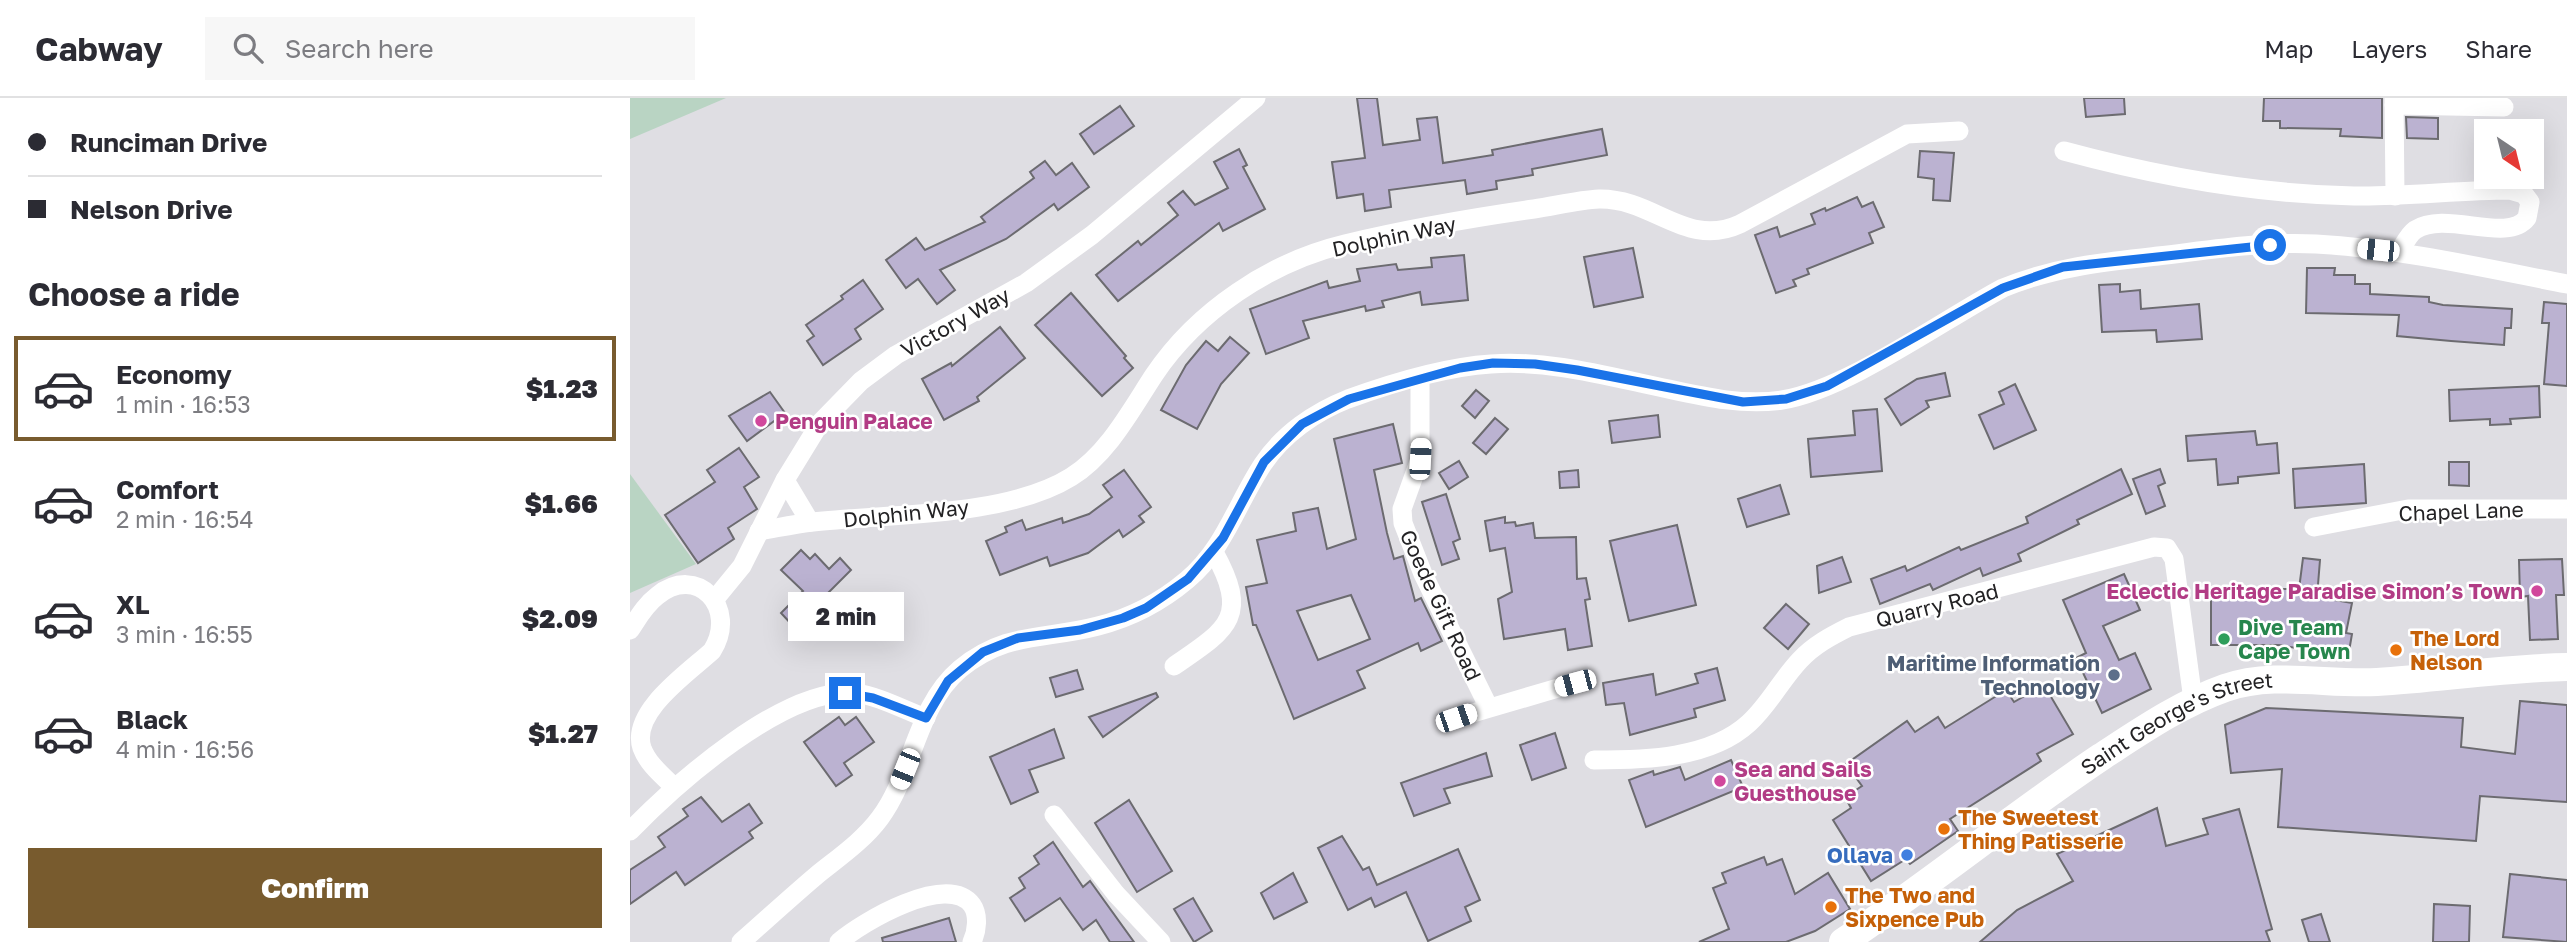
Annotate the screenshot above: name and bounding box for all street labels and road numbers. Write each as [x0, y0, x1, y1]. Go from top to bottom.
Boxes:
street label: Dolphin Way [1330, 210, 1459, 262]
street label: Victory Way [896, 281, 1014, 363]
street label: Dolphin Way [842, 493, 970, 533]
street label: Chapel Lane [2398, 496, 2524, 526]
street label: Goede Gift Road [1395, 525, 1487, 685]
street label: Quarry Road [1873, 577, 2001, 633]
street label: Saint George's Street [2075, 667, 2274, 780]

